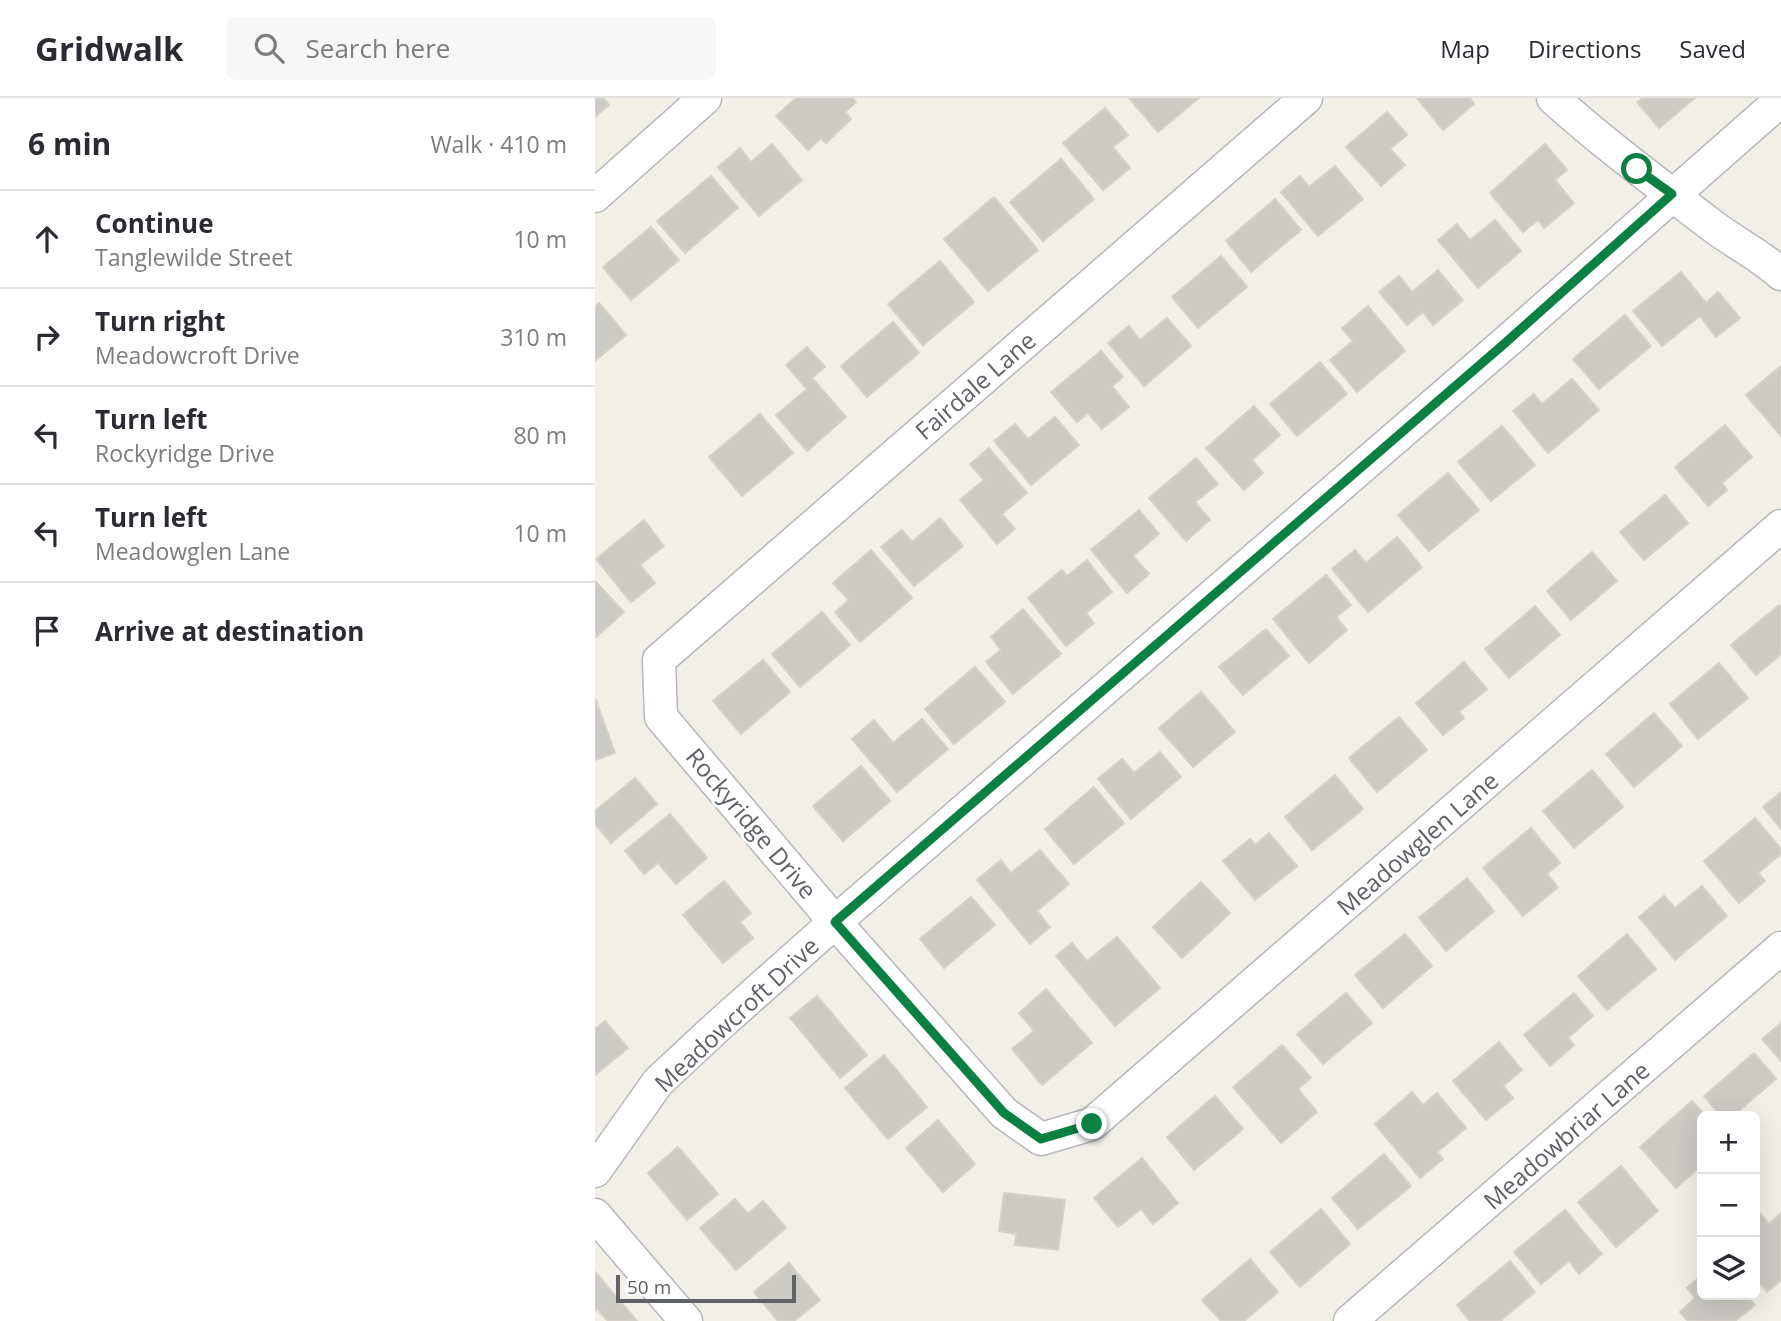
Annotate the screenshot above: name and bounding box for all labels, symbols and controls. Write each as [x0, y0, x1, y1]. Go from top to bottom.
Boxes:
search box [226, 17, 716, 80]
text: Gridwalk [35, 26, 184, 71]
icon: search [250, 29, 288, 67]
text: Search here [306, 30, 450, 66]
text: Map [1440, 32, 1490, 65]
text: Directions [1528, 32, 1641, 65]
text: Saved [1679, 32, 1746, 65]
text: 6 min [28, 123, 111, 164]
text: Walk · 410 m [430, 128, 567, 160]
route start [1621, 153, 1652, 184]
text: Continue [95, 205, 214, 241]
icon: ahead [28, 220, 66, 258]
text: 10 m [513, 223, 567, 255]
text: Tanglewilde Street [95, 241, 292, 273]
text: Turn right [95, 303, 226, 339]
icon: right [28, 318, 66, 356]
text: 310 m [500, 321, 567, 353]
street label: Fairdale Lane [908, 324, 1042, 446]
text: Meadowcroft Drive [95, 339, 300, 371]
text: Turn left [95, 401, 207, 437]
icon: left [28, 416, 66, 454]
text: 80 m [513, 419, 567, 451]
text: Rockyridge Drive [95, 437, 275, 469]
text: Turn left [95, 499, 207, 535]
icon: left [28, 514, 66, 552]
text: 10 m [513, 517, 567, 549]
text: Meadowglen Lane [95, 535, 290, 567]
icon: arrive [28, 612, 66, 650]
text: Arrive at destination [95, 613, 364, 649]
street label: Rockyridge Drive [679, 741, 825, 905]
street label: Meadowglen Lane [1329, 764, 1505, 922]
street label: Meadowcroft Drive [647, 929, 825, 1099]
street label: Meadowbriar Lane [1476, 1054, 1656, 1216]
route end [1076, 1108, 1107, 1139]
map controls [1697, 1111, 1760, 1300]
button: + [1697, 1111, 1760, 1174]
button: − [1697, 1174, 1760, 1237]
button: layers [1697, 1237, 1760, 1300]
scale bar [616, 1272, 796, 1304]
text: 50 m [627, 1274, 671, 1300]

